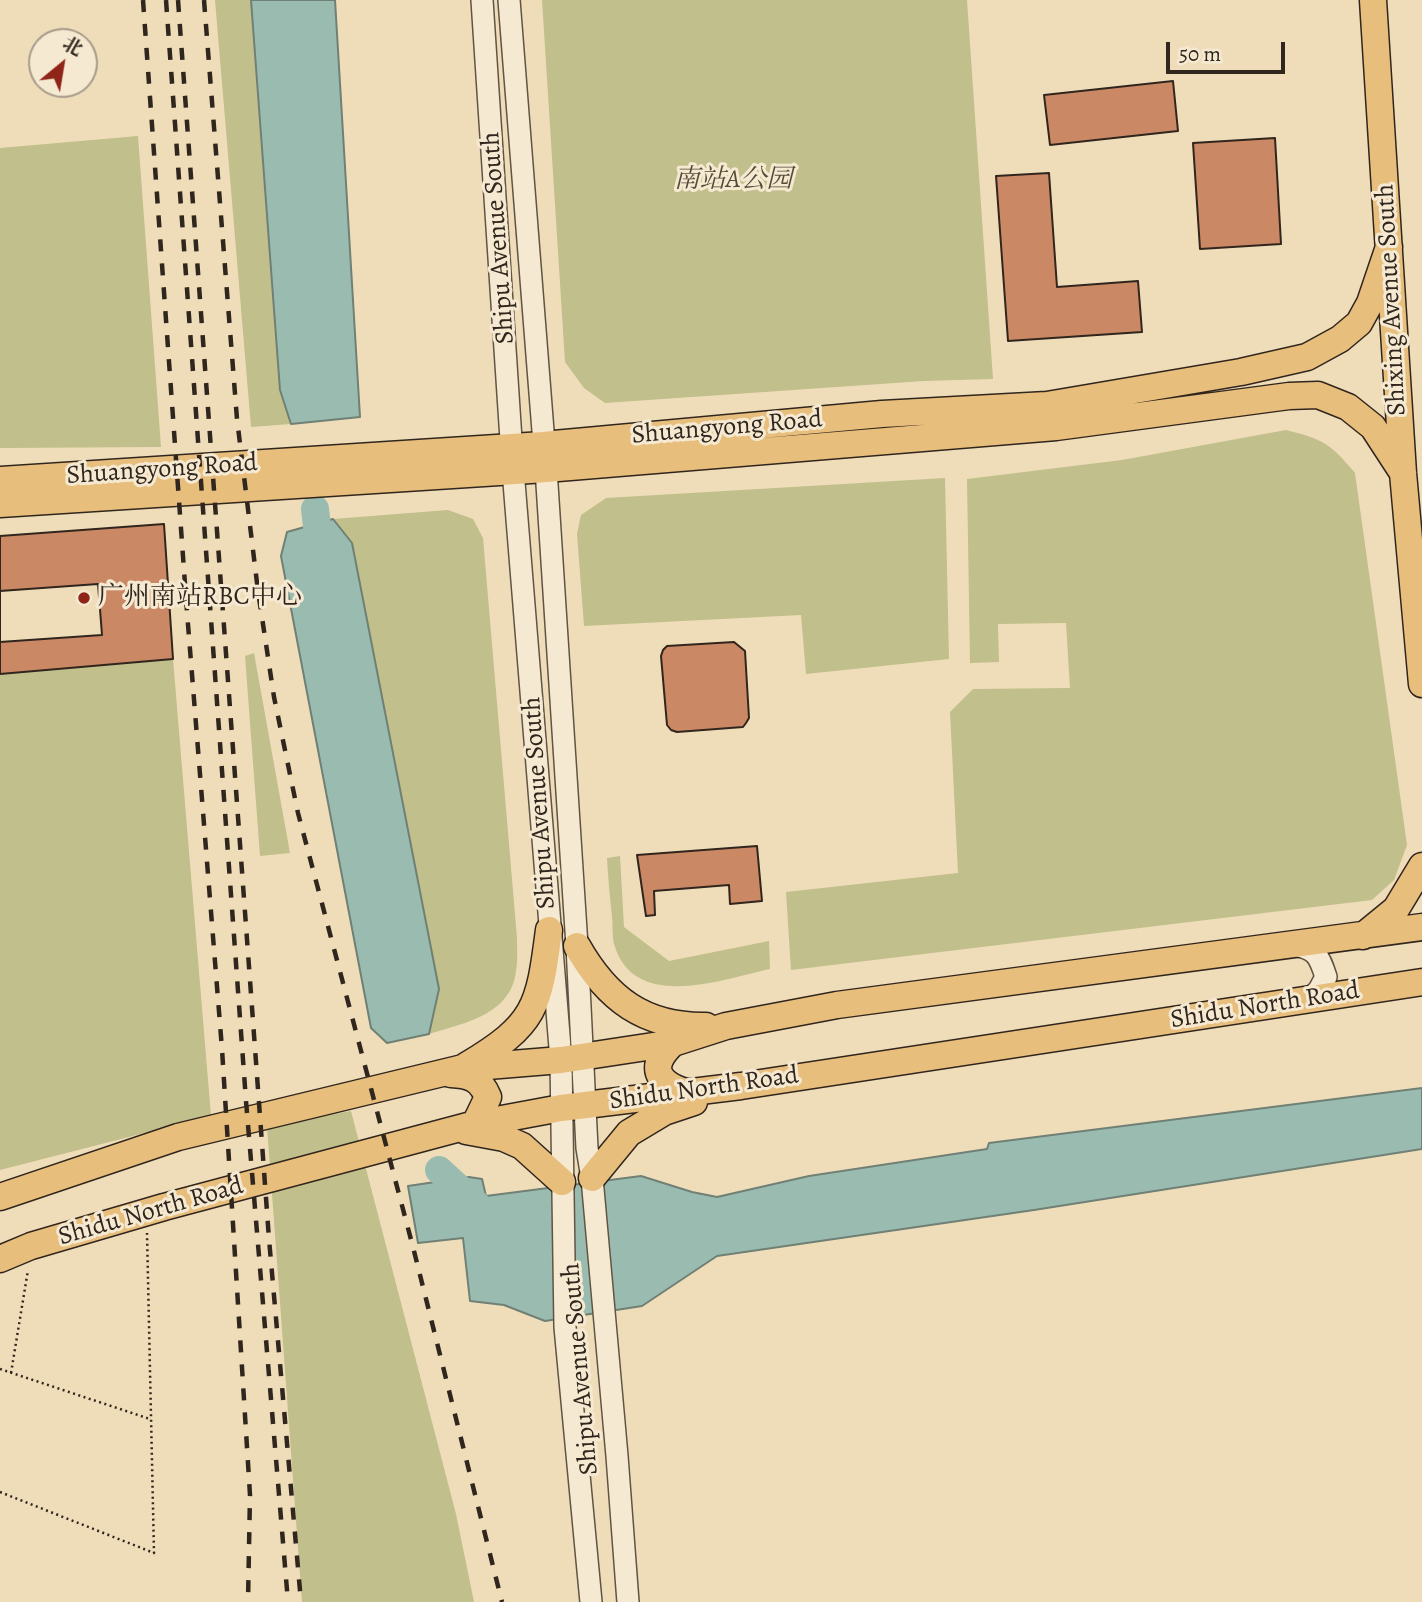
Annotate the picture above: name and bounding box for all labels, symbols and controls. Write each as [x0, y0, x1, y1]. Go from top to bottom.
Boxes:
north arrow [28, 28, 98, 98]
scale bar [1170, 28, 1289, 72]
text: 北 [58, 31, 87, 63]
text: 50 m [1179, 40, 1221, 68]
street label: Shipu Avenue South [476, 131, 522, 345]
park label: 南站A公园 [674, 165, 792, 197]
street label: Shixing Avenue South [1370, 183, 1414, 417]
street label: Shuangyong Road [630, 404, 824, 452]
street label: Shuangyong Road [65, 448, 259, 492]
place label: 广州南站RBC中心 [98, 582, 302, 614]
marker: 广州南站RBC中心 [76, 590, 92, 606]
street label: Shipu Avenue South [517, 696, 563, 910]
street label: Shidu North Road [1168, 976, 1362, 1036]
street label: Shidu North Road [607, 1060, 801, 1118]
street label: Shidu North Road [55, 1171, 247, 1253]
street label: Shipu Avenue South [556, 1262, 606, 1476]

